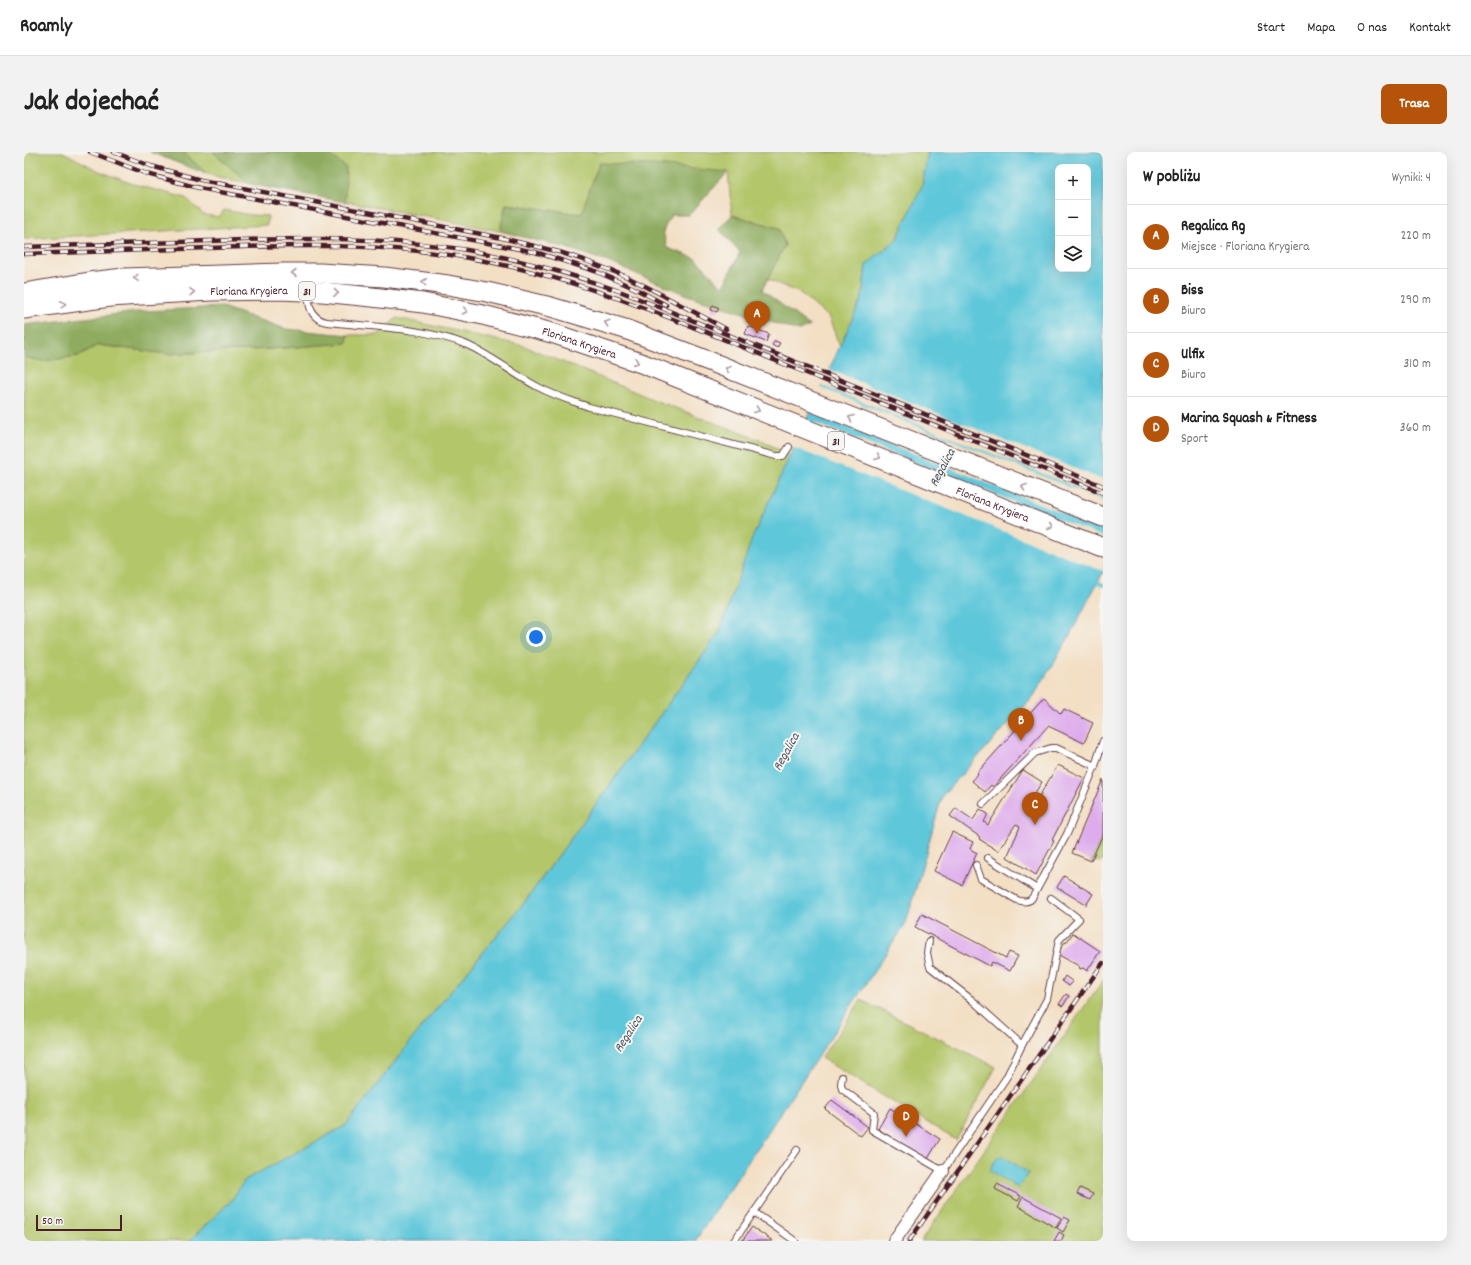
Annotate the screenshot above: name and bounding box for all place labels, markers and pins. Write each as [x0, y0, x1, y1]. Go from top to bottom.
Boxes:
pin: A [744, 301, 770, 334]
pin: B [1008, 708, 1034, 741]
pin: C [1022, 792, 1048, 825]
pin: D [893, 1104, 919, 1137]

